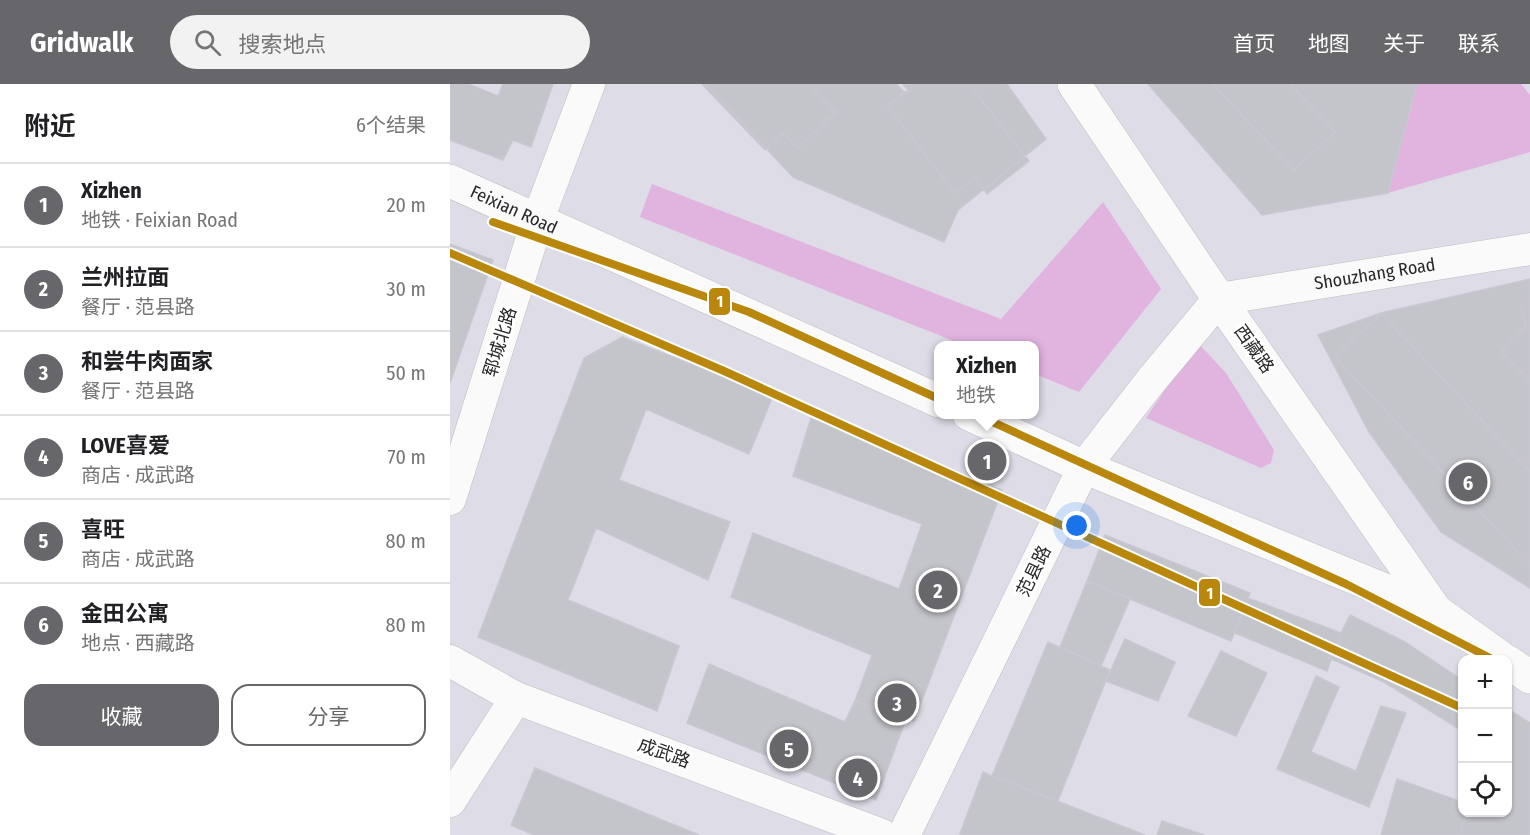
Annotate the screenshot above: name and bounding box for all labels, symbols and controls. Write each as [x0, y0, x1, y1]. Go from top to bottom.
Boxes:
search box [170, 15, 590, 69]
text: Gridwalk [30, 26, 134, 59]
icon: search [191, 26, 224, 59]
text: 搜索地点 [239, 31, 327, 58]
text: 首页 [1233, 31, 1275, 57]
text: 地图 [1308, 31, 1350, 57]
text: 关于 [1383, 31, 1425, 57]
text: 联系 [1458, 31, 1500, 57]
text: 附近 [24, 111, 76, 142]
text: 6个结果 [356, 113, 426, 137]
text: Xizhen [81, 177, 142, 204]
street label: Feixian Road [467, 181, 561, 239]
text: 1 [39, 193, 48, 217]
text: 20 m [387, 193, 426, 217]
text: 地铁 · Feixian Road [81, 208, 238, 232]
street label: Shouzhang Road [1313, 253, 1437, 295]
text: 兰州拉面 [81, 264, 169, 291]
text: 2 [39, 277, 48, 301]
text: 30 m [386, 277, 426, 301]
line badge: 1 [708, 287, 731, 316]
text: 1 [717, 292, 723, 311]
text: 餐厅 · 范县路 [81, 295, 195, 319]
street label: 郓城北路 [479, 304, 521, 380]
street label: 西藏路 [1230, 321, 1278, 377]
popup [934, 341, 1039, 419]
text: 和尝牛肉面家 [81, 348, 213, 375]
text: Xizhen [956, 352, 1017, 379]
text: 3 [39, 361, 48, 385]
text: 50 m [386, 361, 426, 385]
text: 餐厅 · 范县路 [81, 379, 195, 403]
text: 地铁 [956, 383, 996, 407]
text: LOVE喜爱 [81, 432, 170, 459]
pin: 1 [968, 438, 1006, 484]
text: 4 [38, 445, 49, 469]
text: 70 m [388, 445, 426, 469]
pin: 6 [1448, 460, 1488, 504]
text: 商店 · 成武路 [81, 463, 195, 487]
your location [1062, 511, 1091, 540]
text: 喜旺 [81, 516, 125, 543]
text: 5 [39, 529, 48, 553]
text: 80 m [386, 529, 426, 553]
street label: 范县路 [1012, 542, 1056, 600]
text: 商店 · 成武路 [81, 547, 195, 571]
pin: 2 [918, 568, 958, 612]
line badge: 1 [1198, 578, 1221, 607]
text: 1 [1207, 584, 1213, 603]
text: 金田公寓 [81, 600, 169, 627]
text: 6 [38, 613, 49, 637]
text: 80 m [386, 613, 426, 637]
text: 地点 · 西藏路 [81, 631, 195, 655]
map controls [1458, 655, 1512, 817]
button: + [1458, 655, 1512, 709]
pin: 3 [878, 680, 916, 726]
button: 收藏 [24, 684, 219, 746]
button: 分享 [231, 684, 426, 746]
button: − [1458, 709, 1512, 763]
pin: 5 [770, 726, 808, 772]
street label: 成武路 [635, 733, 693, 773]
pin: 4 [838, 756, 878, 800]
button: locate [1458, 763, 1512, 817]

